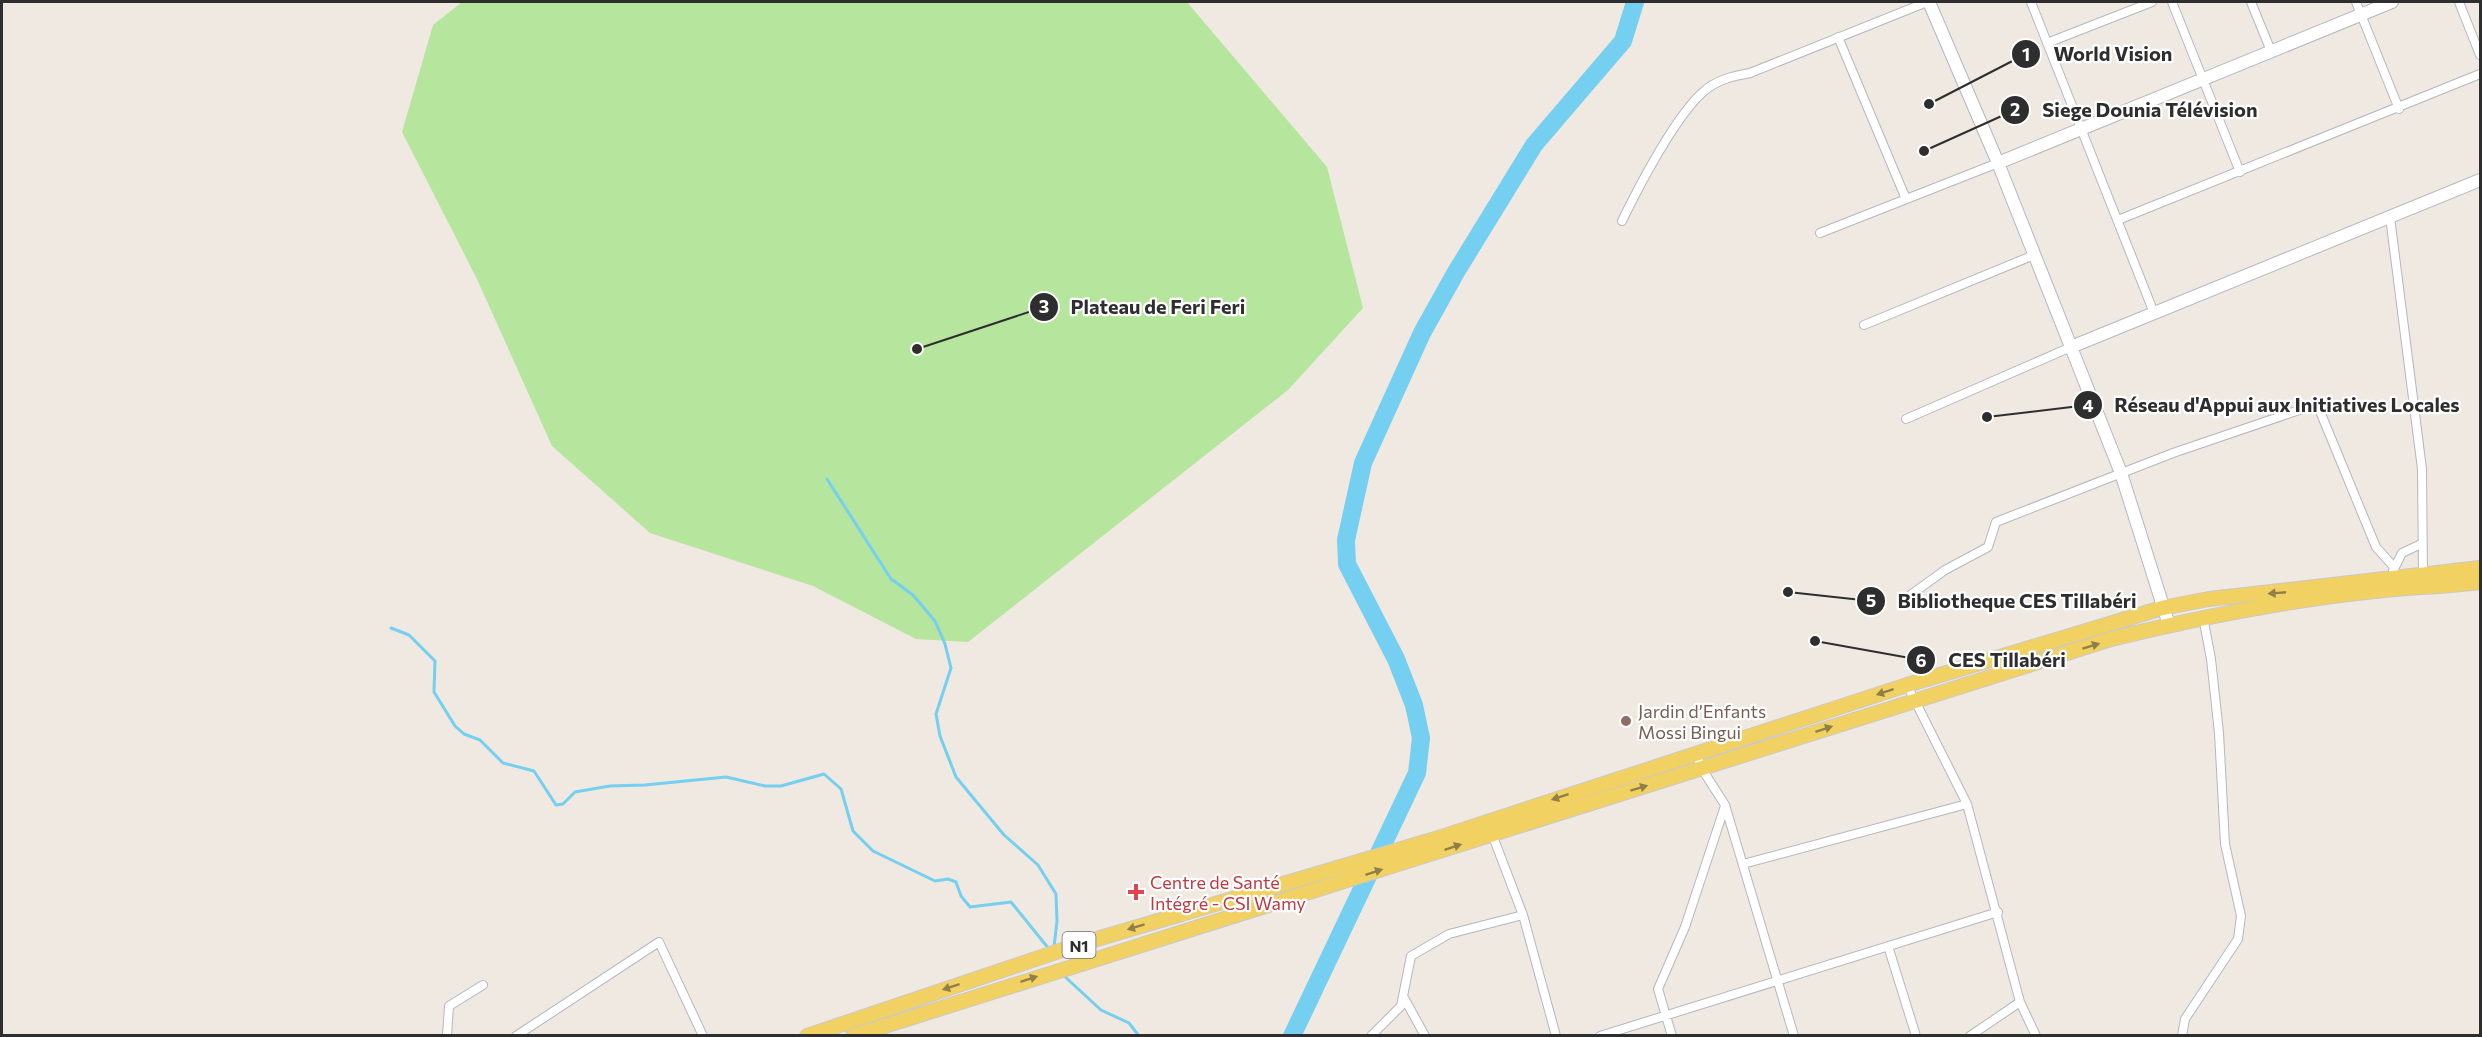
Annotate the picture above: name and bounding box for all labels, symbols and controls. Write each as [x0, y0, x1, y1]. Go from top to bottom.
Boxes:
callout: World Vision [2011, 35, 2184, 73]
text: World Vision [2054, 41, 2172, 65]
text: 1 [2022, 43, 2030, 65]
callout: Siege Dounia Télévision [2000, 91, 2269, 129]
text: Siege Dounia Télévision [2042, 97, 2258, 121]
text: 2 [2010, 98, 2020, 120]
callout: Plateau de Feri Feri [1029, 288, 1258, 326]
text: Plateau de Feri Feri [1071, 294, 1245, 318]
text: 3 [1039, 295, 1049, 317]
callout: Réseau d'Appui aux Initiatives Locales [2073, 386, 2472, 424]
text: Réseau d'Appui aux Initiatives Locales [2114, 392, 2460, 416]
text: 4 [2082, 394, 2094, 416]
callout: Bibliotheque CES Tillabéri [1856, 582, 2149, 620]
text: Bibliotheque CES Tillabéri [1897, 588, 2137, 612]
one-way arrow [2267, 588, 2286, 598]
text: 5 [1866, 589, 1876, 611]
callout: CES Tillabéri [1906, 641, 2078, 679]
one-way arrow [2082, 641, 2100, 650]
text: CES Tillabéri [1948, 647, 2066, 671]
text: 6 [1915, 649, 1927, 671]
one-way arrow [1876, 688, 1894, 697]
place label: Jardin d’Enfants Mossi Bingui [1638, 700, 1766, 743]
marker: Jardin d’Enfants Mossi Bingui [1619, 714, 1633, 728]
one-way arrow [1815, 724, 1833, 733]
one-way arrow [1630, 783, 1648, 793]
one-way arrow [1551, 793, 1569, 802]
one-way arrow [1444, 842, 1462, 851]
one-way arrow [1365, 867, 1383, 876]
place label: Centre de Santé Intégré - CSI Wamy [1150, 871, 1306, 914]
marker: Centre de Santé Intégré - CSI Wamy [1127, 883, 1145, 901]
one-way arrow [1127, 923, 1145, 932]
road number: N1 [1062, 932, 1096, 958]
one-way arrow [1020, 974, 1038, 983]
one-way arrow [942, 983, 960, 992]

